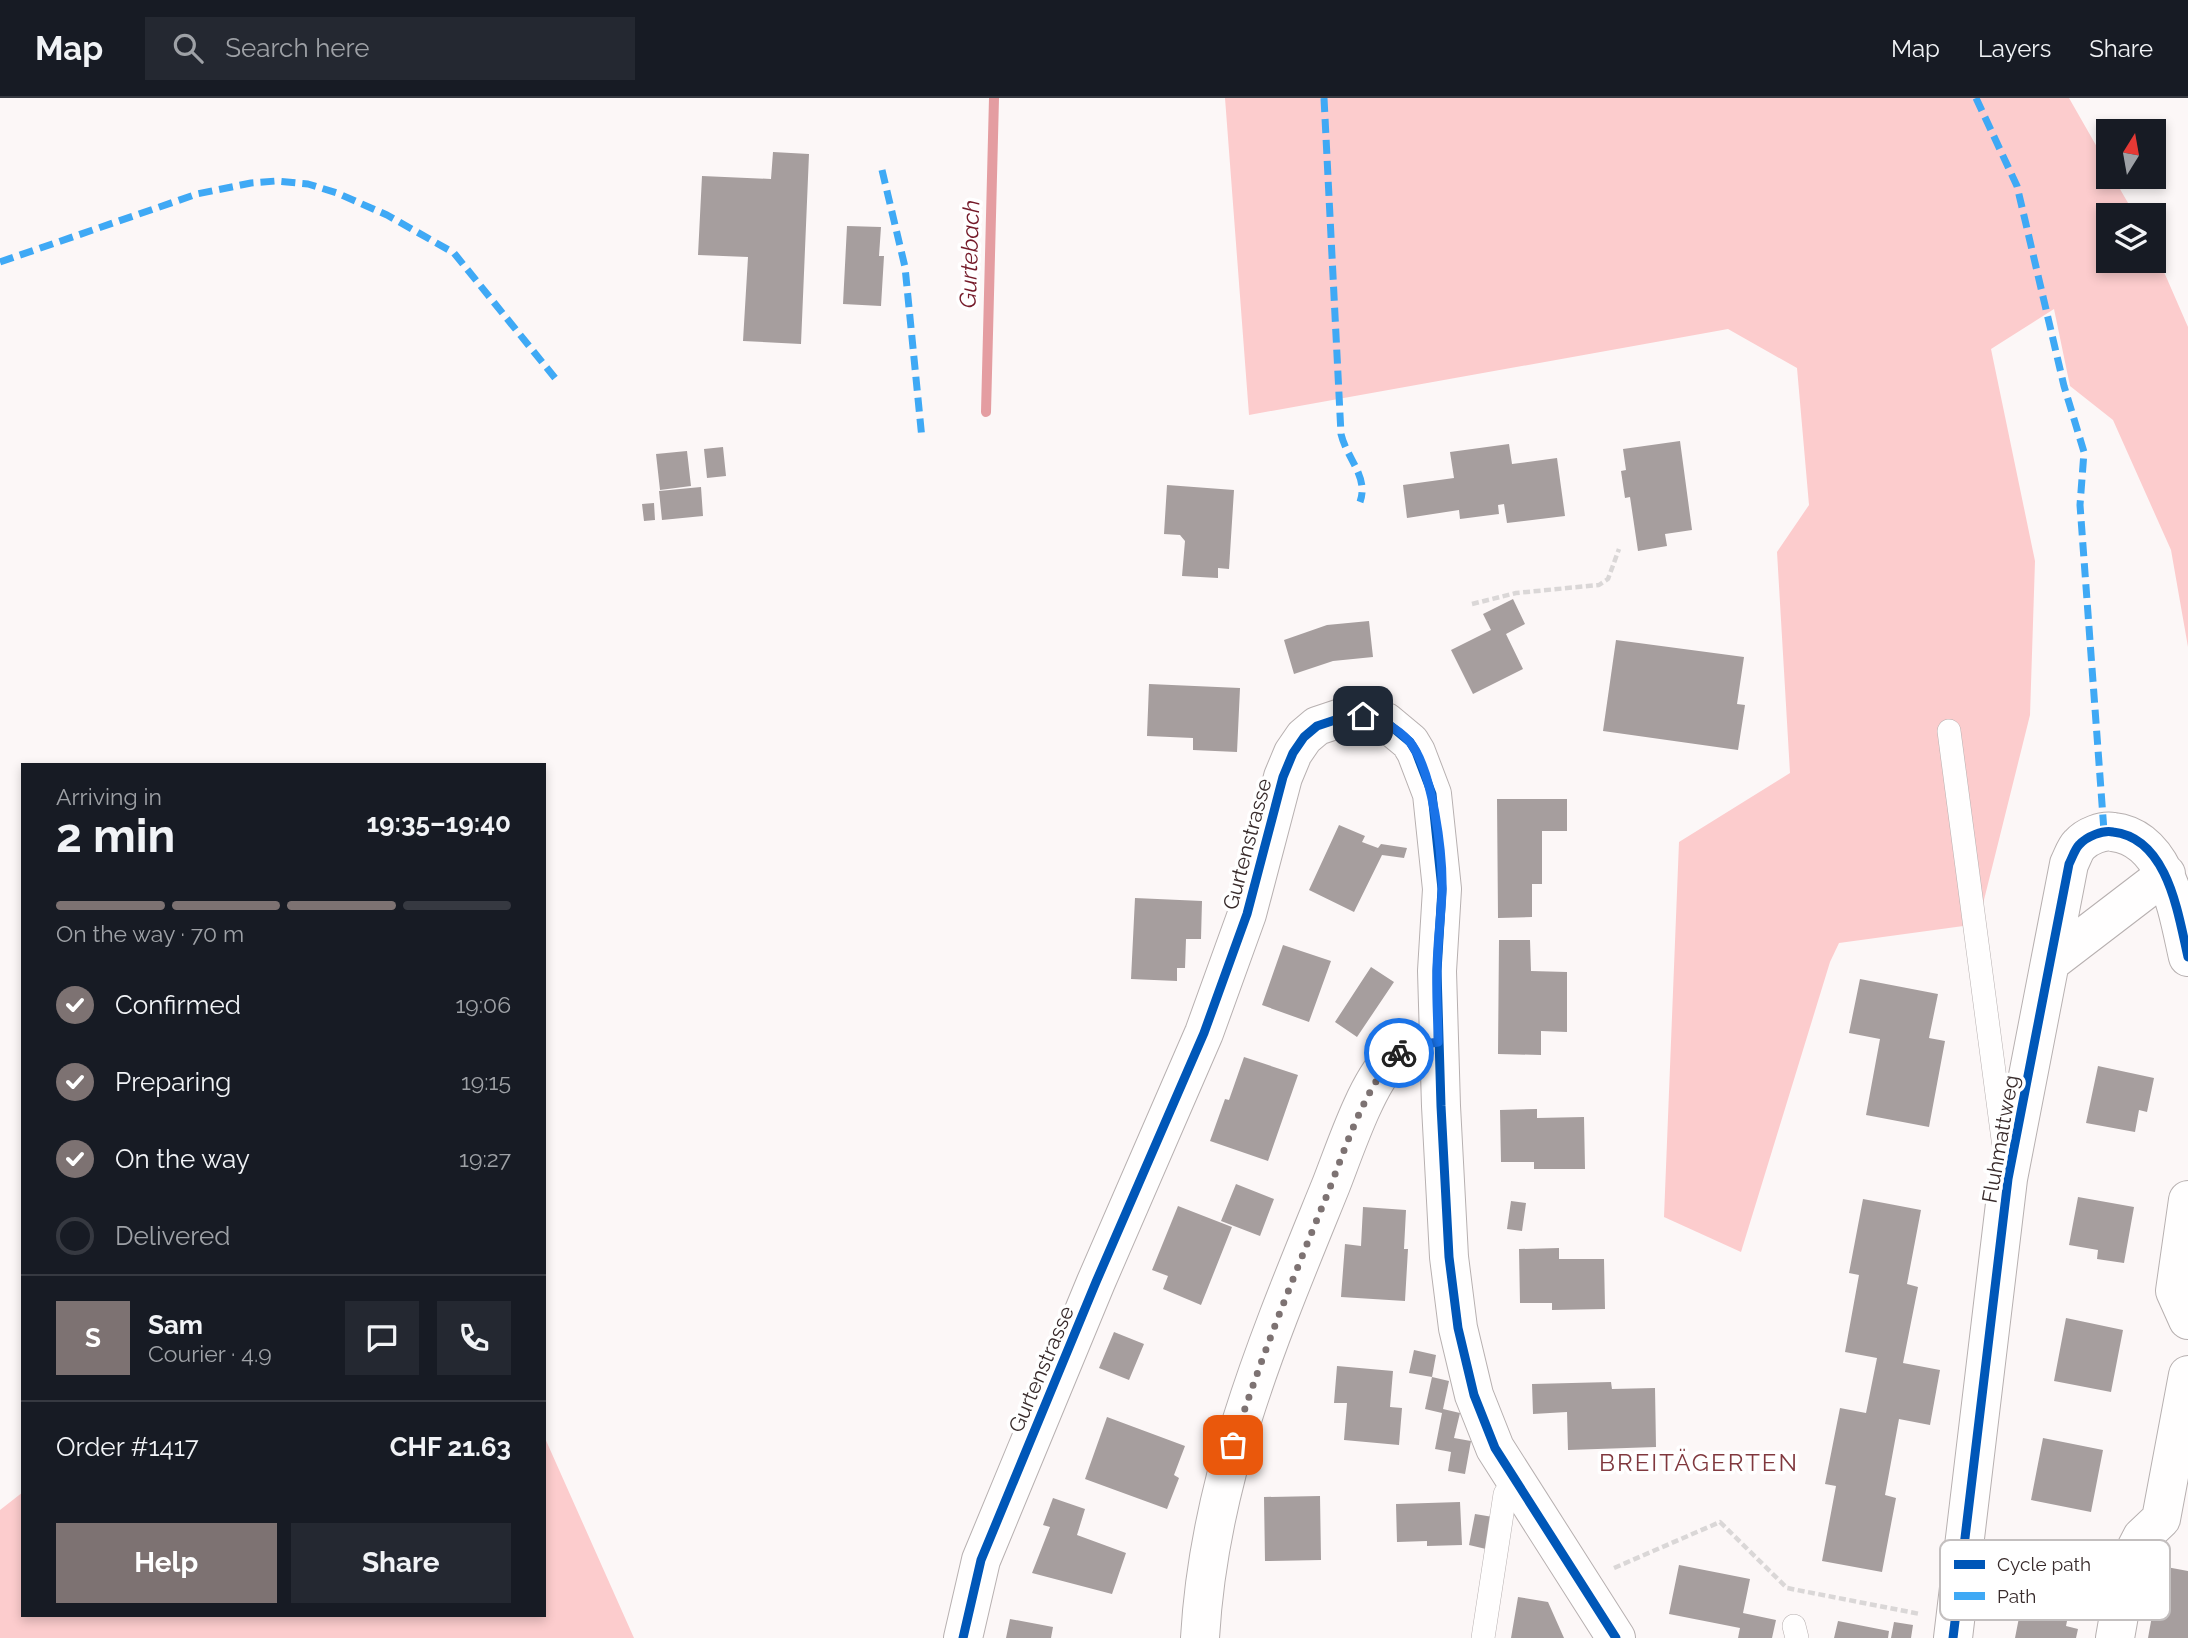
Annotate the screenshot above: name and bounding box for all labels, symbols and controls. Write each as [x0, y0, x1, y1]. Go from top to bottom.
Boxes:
search box [145, 17, 635, 80]
text: Map [35, 29, 103, 68]
icon: search [169, 29, 207, 67]
text: Search here [225, 33, 370, 63]
text: Map [1891, 34, 1940, 63]
text: Layers [1978, 34, 2051, 63]
text: Share [2089, 34, 2153, 63]
north arrow [2096, 119, 2166, 189]
map controls [2096, 119, 2166, 273]
water label: Gurtebach [954, 199, 984, 309]
button: layers [2096, 203, 2166, 273]
pin [1333, 686, 1393, 746]
icon: home [1344, 697, 1382, 735]
street label: Gurtenstrasse [1217, 776, 1277, 912]
text: Arriving in [56, 783, 162, 810]
text: 19:35–19:40 [366, 808, 511, 838]
text: 2 min [56, 809, 175, 863]
text: On the way · 70 m [56, 920, 244, 947]
icon: check [56, 986, 94, 1024]
text: Confirmed [115, 990, 241, 1020]
text: 19:06 [455, 991, 511, 1018]
courier [1364, 1018, 1434, 1088]
icon: bike [1380, 1034, 1418, 1072]
icon: check [56, 1063, 94, 1101]
text: Preparing [115, 1067, 231, 1097]
text: 19:15 [461, 1068, 511, 1095]
street label: Fluhmattweg [1976, 1073, 2024, 1205]
icon: check [56, 1140, 94, 1178]
text: On the way [115, 1144, 250, 1174]
text: 19:27 [459, 1145, 511, 1172]
text: Delivered [115, 1221, 230, 1251]
button: chat [345, 1301, 419, 1375]
button: phone [437, 1301, 511, 1375]
street label: Gurtenstrasse [1003, 1302, 1079, 1436]
text: Sam [148, 1310, 203, 1340]
text: S [85, 1323, 101, 1353]
text: Courier · 4.9 [148, 1340, 272, 1367]
pin [1203, 1415, 1263, 1475]
icon: bag [1214, 1426, 1252, 1464]
text: Order #1417 [56, 1432, 199, 1462]
text: CHF 21.63 [390, 1432, 511, 1462]
district label: BREITÄGERTEN [1599, 1448, 1799, 1477]
button: Help [56, 1523, 277, 1603]
button: Share [291, 1523, 511, 1603]
legend [1940, 1540, 2170, 1620]
text: Cycle path [1997, 1553, 2091, 1575]
text: Path [1997, 1585, 2036, 1607]

